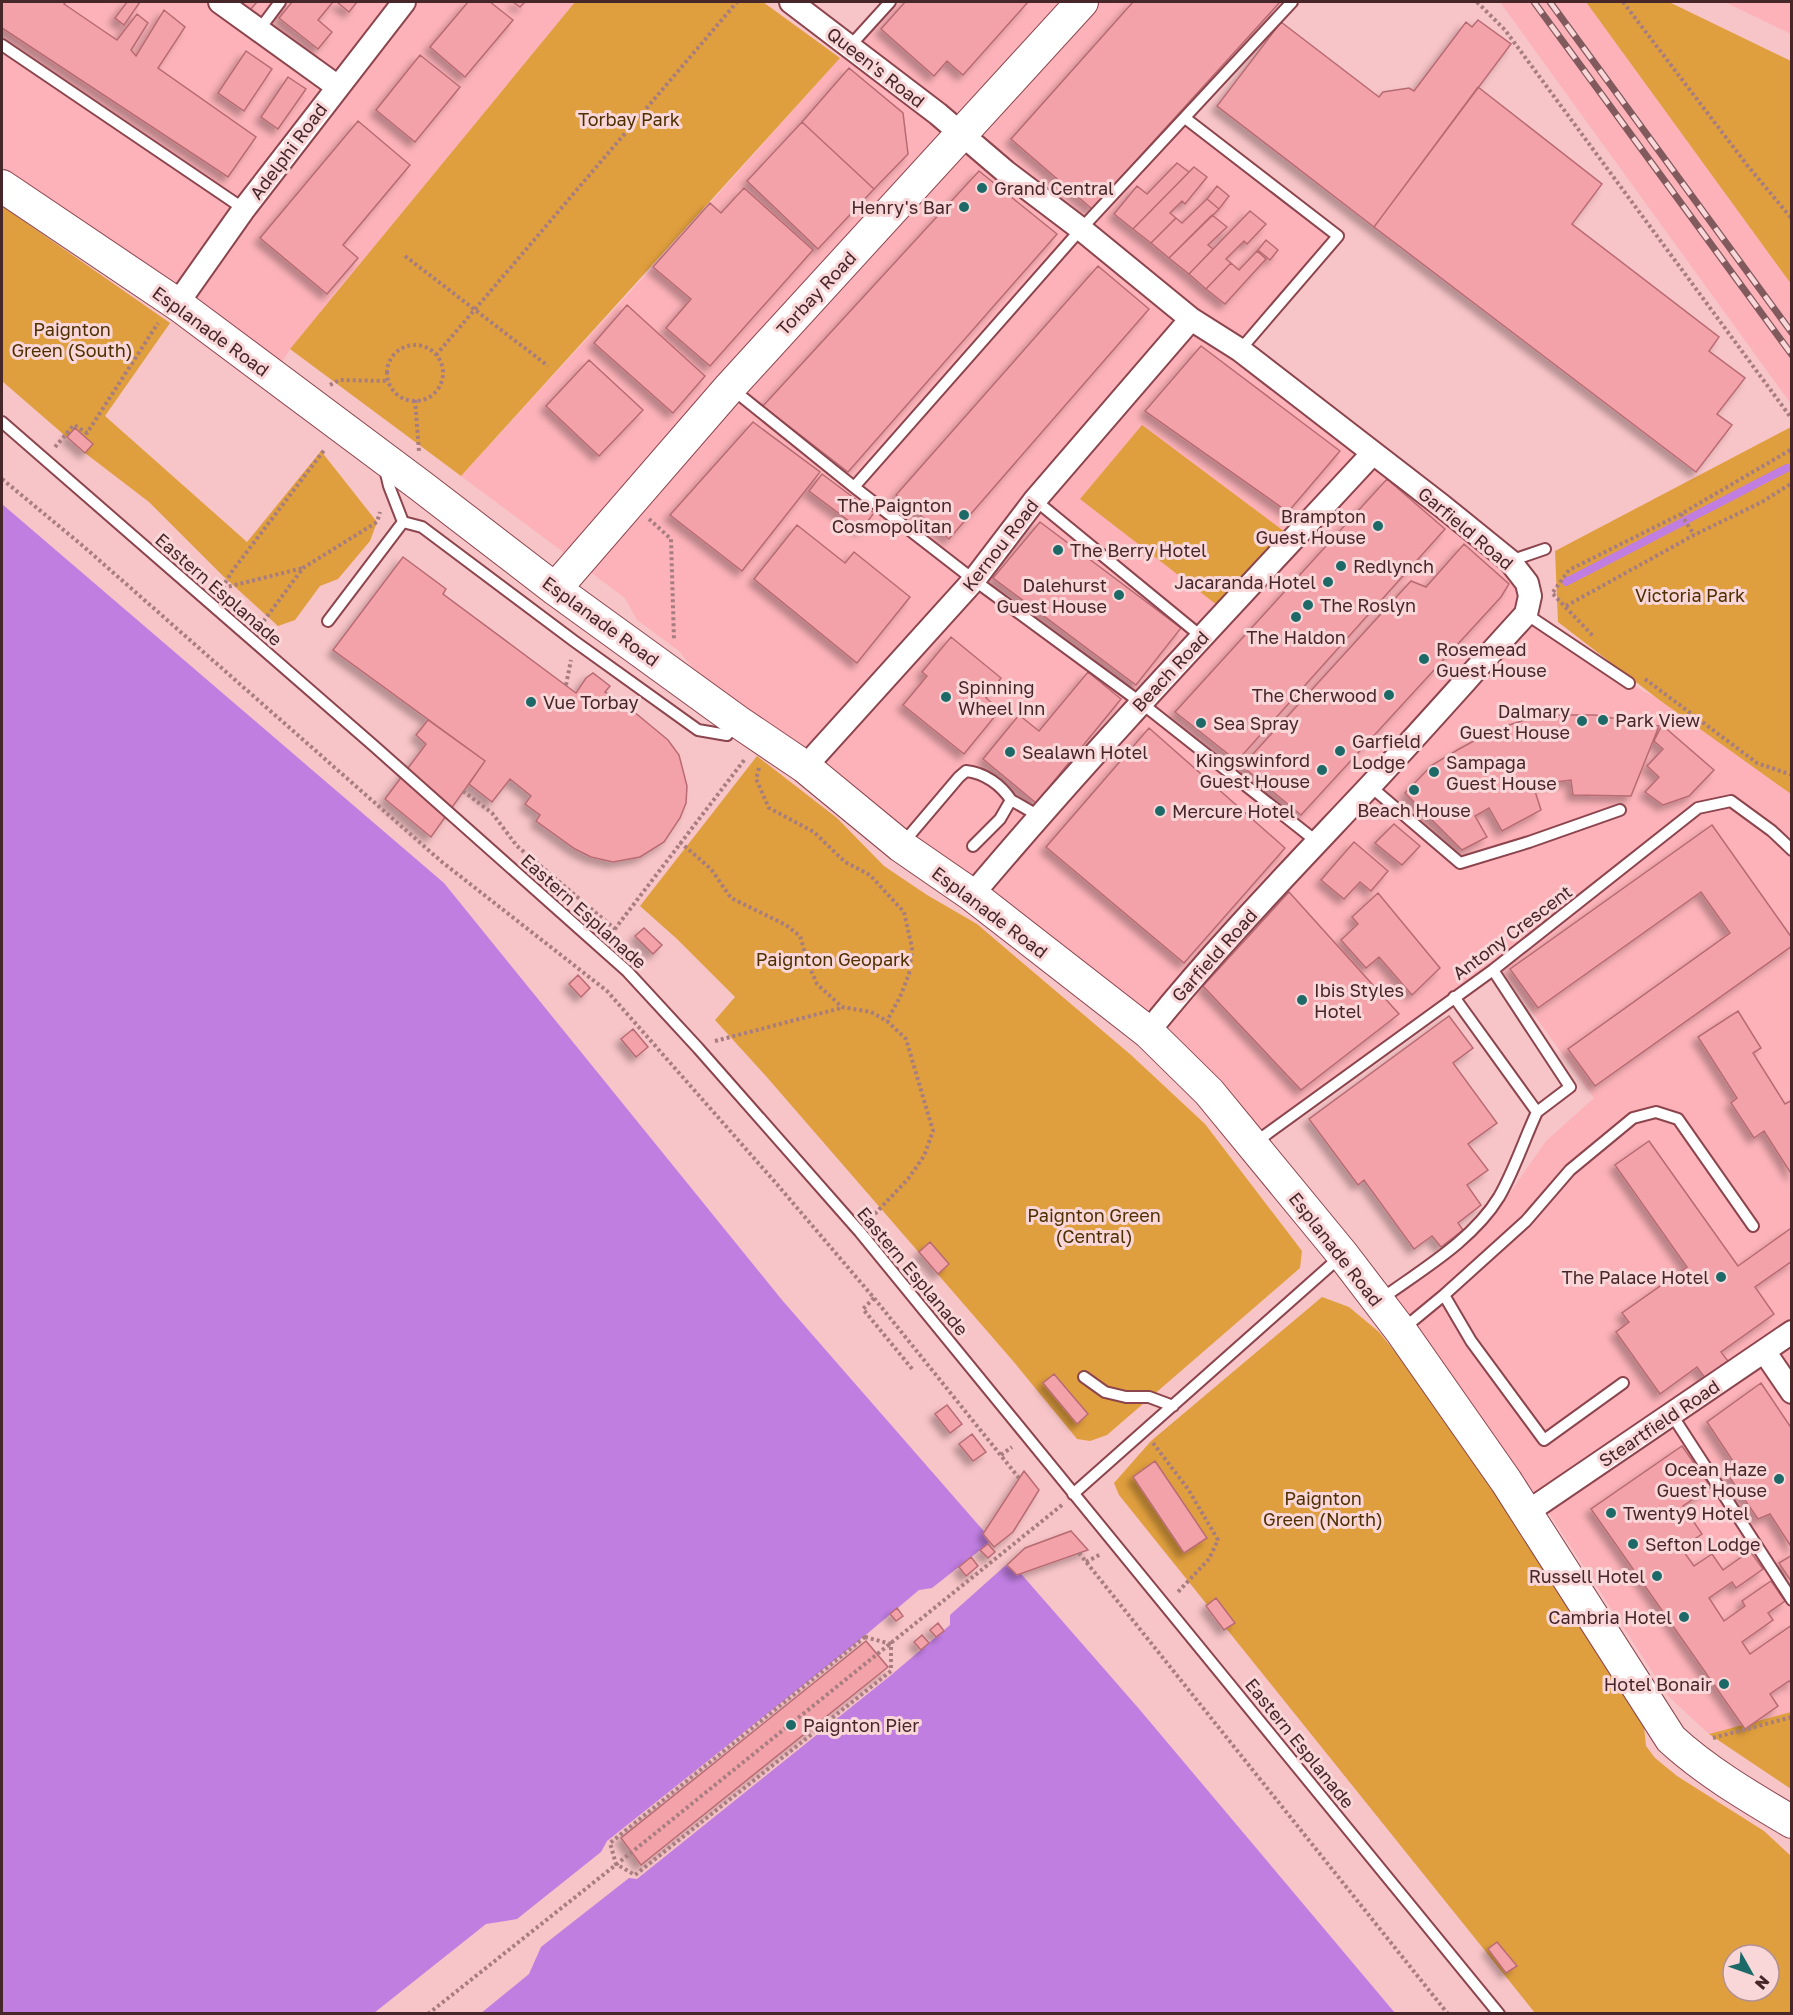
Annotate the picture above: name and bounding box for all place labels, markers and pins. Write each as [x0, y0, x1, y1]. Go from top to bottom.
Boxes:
place label: Grand Central [994, 177, 1114, 199]
marker: Grand Central [975, 181, 989, 195]
place label: Henry's Bar [851, 196, 952, 218]
marker: Henry's Bar [957, 200, 971, 214]
place label: The Paignton Cosmopolitan [832, 494, 952, 537]
place label: Brampton Guest House [1255, 505, 1366, 548]
marker: The Paignton Cosmopolitan [957, 508, 971, 522]
marker: Brampton Guest House [1371, 519, 1385, 533]
place label: The Berry Hotel [1070, 539, 1207, 561]
marker: The Berry Hotel [1051, 543, 1065, 557]
place label: Redlynch [1353, 555, 1434, 577]
marker: Redlynch [1334, 559, 1348, 573]
place label: Jacaranda Hotel [1174, 571, 1316, 593]
place label: Dalehurst Guest House [996, 574, 1107, 617]
marker: Jacaranda Hotel [1321, 575, 1335, 589]
marker: Dalehurst Guest House [1112, 588, 1126, 602]
place label: The Roslyn [1320, 594, 1416, 616]
marker: The Roslyn [1301, 598, 1315, 612]
marker: The Haldon [1289, 610, 1303, 624]
place label: The Haldon [1246, 626, 1346, 648]
place label: Rosemead Guest House [1436, 638, 1547, 681]
marker: Rosemead Guest House [1417, 652, 1431, 666]
place label: Spinning Wheel Inn [958, 676, 1045, 719]
place label: The Cherwood [1252, 684, 1377, 706]
marker: The Cherwood [1382, 688, 1396, 702]
marker: Spinning Wheel Inn [939, 690, 953, 704]
place label: Vue Torbay [543, 691, 639, 713]
marker: Vue Torbay [524, 695, 538, 709]
place label: Dalmary Guest House [1459, 700, 1570, 743]
place label: Park View [1615, 709, 1701, 731]
place label: Sea Spray [1213, 712, 1299, 734]
marker: Park View [1596, 713, 1610, 727]
marker: Dalmary Guest House [1575, 714, 1589, 728]
marker: Sea Spray [1194, 716, 1208, 730]
place label: Garfield Lodge [1352, 730, 1421, 773]
place label: Sealawn Hotel [1022, 741, 1148, 763]
marker: Garfield Lodge [1333, 744, 1347, 758]
marker: Sealawn Hotel [1003, 745, 1017, 759]
place label: Kingswinford Guest House [1196, 749, 1310, 792]
place label: Sampaga Guest House [1446, 751, 1557, 794]
marker: Kingswinford Guest House [1315, 763, 1329, 777]
marker: Sampaga Guest House [1427, 765, 1441, 779]
marker: Beach House [1407, 783, 1421, 797]
place label: Beach House [1357, 799, 1471, 821]
place label: Mercure Hotel [1172, 800, 1295, 822]
marker: Mercure Hotel [1153, 804, 1167, 818]
place label: Ibis Styles Hotel [1314, 979, 1404, 1022]
marker: Ibis Styles Hotel [1295, 993, 1309, 1007]
place label: The Palace Hotel [1561, 1266, 1709, 1288]
marker: The Palace Hotel [1714, 1270, 1728, 1284]
place label: Ocean Haze Guest House [1656, 1458, 1767, 1501]
marker: Ocean Haze Guest House [1772, 1472, 1786, 1486]
place label: Twenty9 Hotel [1623, 1502, 1749, 1524]
marker: Twenty9 Hotel [1604, 1506, 1618, 1520]
place label: Sefton Lodge [1645, 1533, 1761, 1555]
marker: Sefton Lodge [1626, 1537, 1640, 1551]
place label: Russell Hotel [1529, 1565, 1645, 1587]
marker: Russell Hotel [1650, 1569, 1664, 1583]
place label: Cambria Hotel [1548, 1606, 1672, 1628]
marker: Cambria Hotel [1677, 1610, 1691, 1624]
place label: Hotel Bonair [1604, 1673, 1712, 1695]
marker: Hotel Bonair [1717, 1677, 1731, 1691]
place label: Paignton Pier [803, 1714, 919, 1736]
marker: Paignton Pier [784, 1718, 798, 1732]

